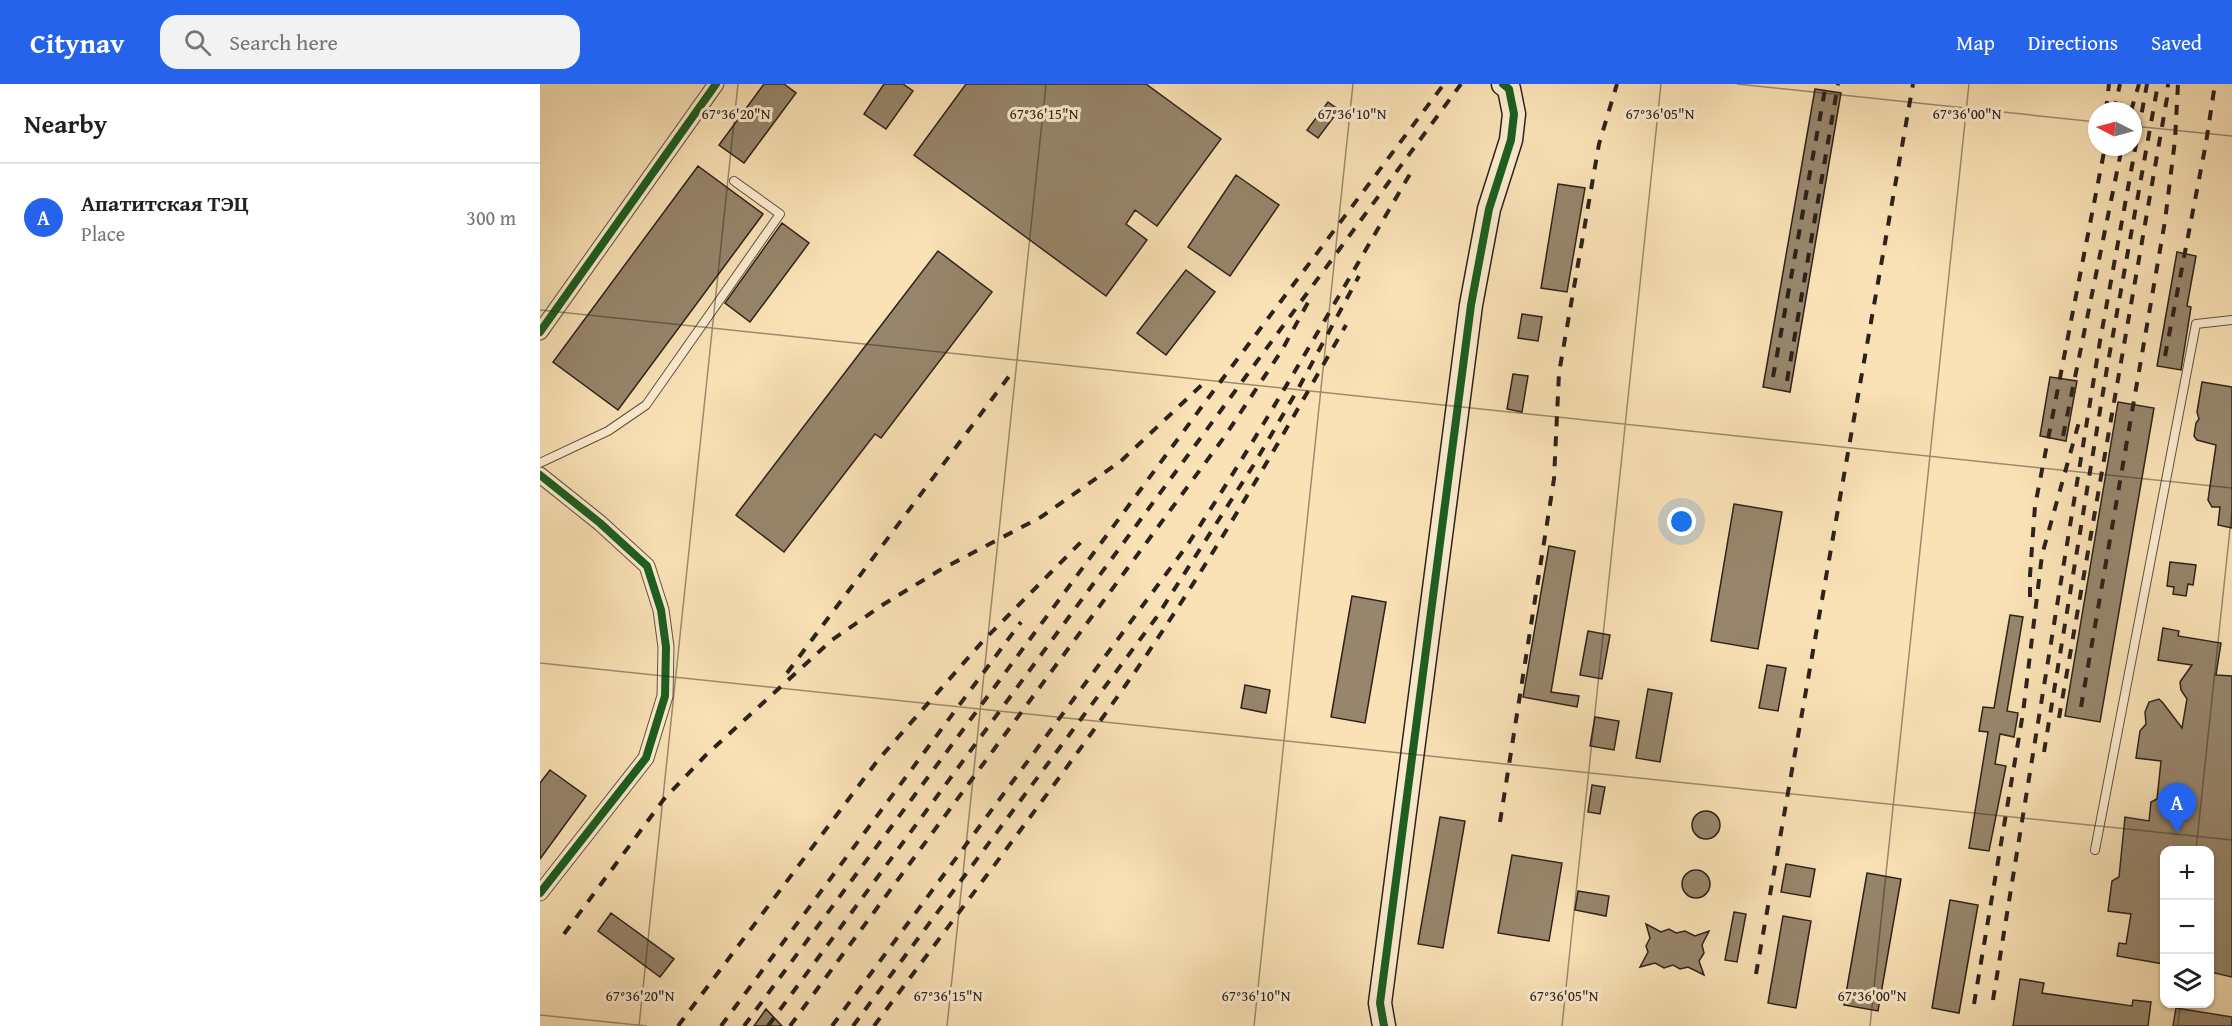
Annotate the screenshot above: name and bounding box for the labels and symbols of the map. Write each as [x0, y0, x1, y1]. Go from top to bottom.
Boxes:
north arrow [2088, 102, 2142, 156]
text: 67°36'20"N [702, 103, 771, 124]
text: 67°36'15"N [1010, 103, 1079, 124]
text: 67°36'10"N [1318, 103, 1387, 124]
text: 67°36'05"N [1626, 103, 1695, 124]
text: 67°36'00"N [1933, 103, 2002, 124]
your location [1667, 507, 1696, 536]
pin: A [2158, 784, 2196, 833]
text: 67°36'20"N [606, 985, 675, 1006]
text: 67°36'15"N [914, 985, 983, 1006]
text: 67°36'10"N [1222, 985, 1291, 1006]
text: 67°36'05"N [1530, 985, 1599, 1006]
text: 67°36'00"N [1838, 985, 1907, 1006]

